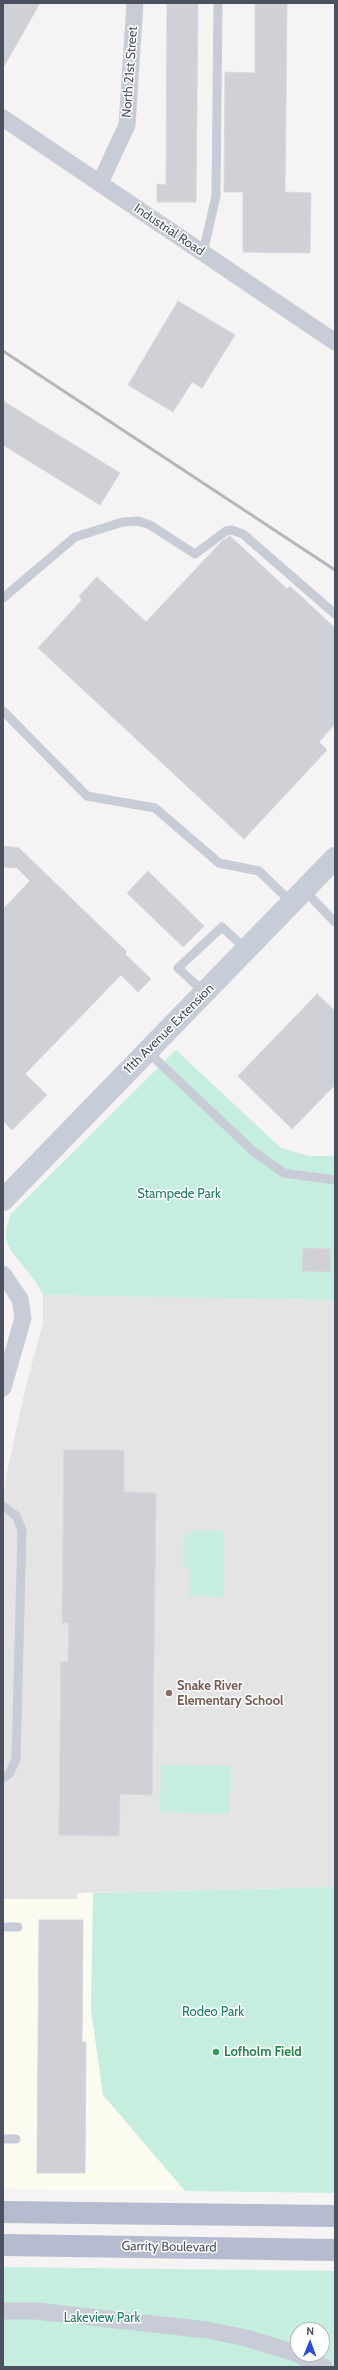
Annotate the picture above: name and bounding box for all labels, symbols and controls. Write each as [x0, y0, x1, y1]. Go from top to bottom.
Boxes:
street label: North 21st Street [119, 26, 141, 118]
street label: Industrial Road [131, 201, 207, 259]
street label: 11th Avenue Extension [121, 981, 217, 1077]
park label: Stampede Park [137, 1186, 221, 1202]
place label: Snake River Elementary School [177, 1678, 284, 1709]
marker: Snake River Elementary School [164, 1688, 174, 1698]
park label: Rodeo Park [182, 2004, 244, 2020]
place label: Lofholm Field [224, 2044, 302, 2060]
marker: Lofholm Field [211, 2047, 221, 2057]
street label: Garrity Boulevard [121, 2238, 217, 2256]
park label: Lakeview Park [64, 2310, 140, 2326]
north arrow [290, 2322, 330, 2362]
text: N [306, 2324, 314, 2338]

